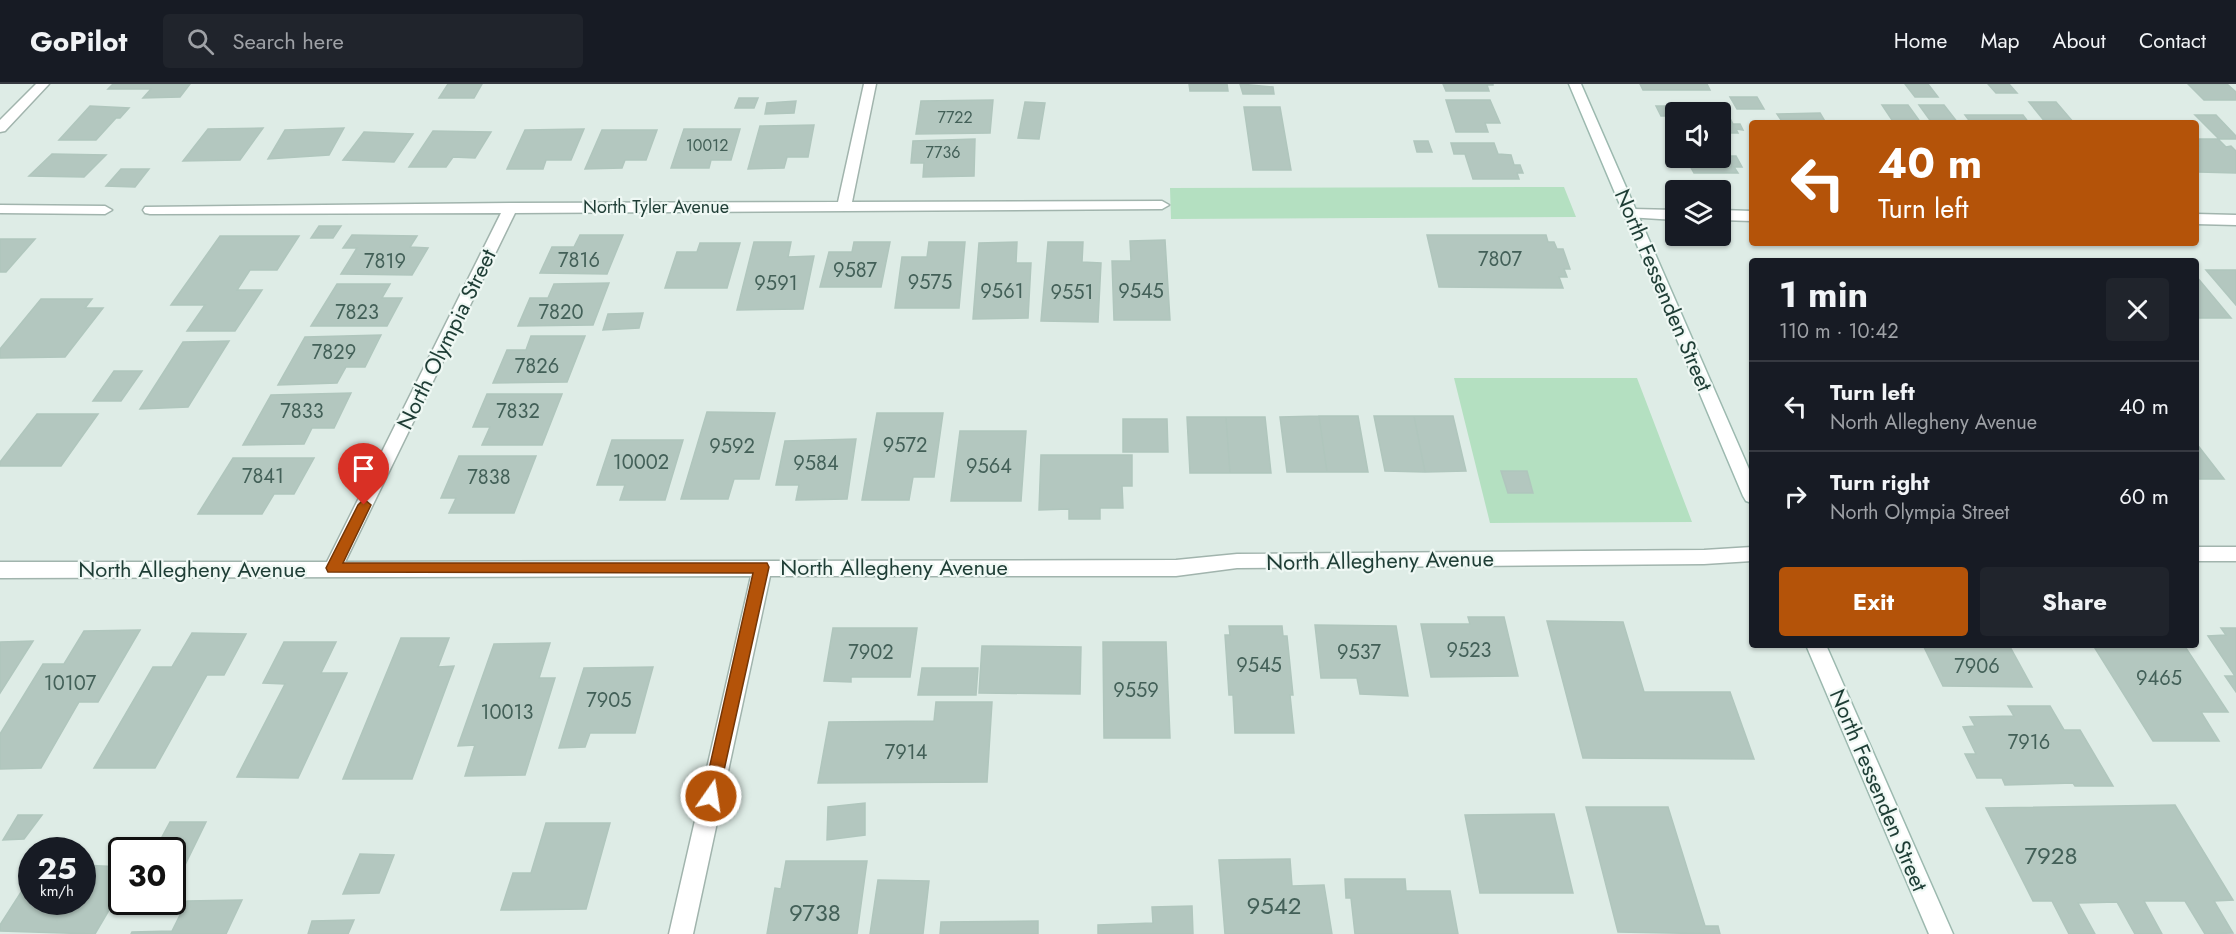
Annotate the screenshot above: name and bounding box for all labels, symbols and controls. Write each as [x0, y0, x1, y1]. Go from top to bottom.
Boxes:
search box [163, 14, 583, 68]
text: GoPilot [30, 21, 127, 62]
icon: search [184, 25, 217, 58]
text: Search here [232, 25, 344, 57]
text: Home [1894, 26, 1947, 56]
text: Map [1980, 26, 2020, 56]
text: About [2053, 26, 2106, 56]
text: Contact [2139, 26, 2206, 56]
map controls [1665, 102, 1731, 246]
button: sound [1665, 102, 1731, 168]
house number: 7722 [937, 106, 973, 129]
text: 40 m [1878, 133, 1982, 194]
house number: 10012 [686, 134, 728, 157]
house number: 7736 [926, 141, 960, 164]
icon: left [1779, 144, 1857, 222]
button: layers [1665, 180, 1731, 246]
street label: North Fessenden Street [1607, 184, 1721, 397]
text: Turn left [1878, 189, 1968, 228]
street label: North Tyler Avenue [583, 194, 729, 220]
street label: North Olympia Street [388, 243, 504, 435]
house number: 7807 [1478, 245, 1522, 274]
house number: 7816 [558, 246, 600, 275]
house number: 7819 [364, 247, 406, 276]
house number: 9587 [833, 256, 877, 285]
house number: 9575 [908, 268, 952, 297]
text: 1 min [1779, 268, 1868, 320]
house number: 9591 [754, 269, 798, 298]
house number: 9561 [980, 277, 1024, 306]
house number: 9545 [1118, 277, 1164, 306]
house number: 9551 [1050, 278, 1094, 307]
button: close [2106, 278, 2169, 341]
house number: 7823 [335, 298, 379, 327]
house number: 7820 [539, 298, 583, 327]
text: 110 m · 10:42 [1779, 317, 1899, 346]
house number: 7829 [312, 338, 356, 367]
house number: 7826 [515, 352, 559, 381]
text: Turn left [1830, 376, 1915, 408]
icon: left [1779, 390, 1812, 423]
text: 40 m [2119, 390, 2169, 422]
house number: 7833 [280, 397, 324, 426]
house number: 7832 [496, 397, 540, 426]
text: North Allegheny Avenue [1830, 408, 2037, 437]
house number: 9572 [883, 431, 927, 460]
house number: 9592 [709, 432, 755, 461]
pin [338, 443, 389, 505]
house number: 10002 [613, 448, 669, 477]
house number: 9584 [793, 449, 839, 478]
icon: arrive [347, 452, 380, 485]
house number: 9564 [966, 452, 1012, 481]
house number: 7841 [242, 462, 284, 491]
house number: 7838 [467, 463, 511, 492]
text: Turn right [1830, 466, 1930, 498]
icon: right [1779, 480, 1812, 513]
text: 60 m [2119, 480, 2169, 512]
text: North Olympia Street [1830, 498, 2009, 527]
street label: North Allegheny Avenue [1266, 542, 1494, 578]
street label: North Allegheny Avenue [780, 551, 1008, 583]
street label: North Allegheny Avenue [78, 553, 306, 585]
button: Exit [1779, 567, 1968, 636]
button: Share [1980, 567, 2169, 636]
house number: 9523 [1446, 636, 1492, 665]
house number: 7902 [848, 638, 894, 667]
house number: 9537 [1337, 638, 1381, 667]
house number: 9545 [1236, 651, 1282, 680]
house number: 7906 [1954, 652, 2000, 681]
house number: 9465 [2136, 664, 2182, 693]
house number: 10107 [44, 669, 97, 698]
house number: 9559 [1113, 676, 1159, 705]
street label: North Fessenden Street [1822, 684, 1936, 897]
house number: 7905 [586, 686, 632, 715]
house number: 10013 [481, 698, 534, 727]
house number: 7916 [2008, 728, 2050, 757]
house number: 7914 [885, 738, 928, 767]
position arrow [679, 764, 743, 828]
speed limit sign: 30 [108, 837, 186, 915]
house number: 7928 [2024, 838, 2078, 873]
text: 25 [37, 847, 77, 890]
text: km/h [40, 880, 74, 902]
house number: 9542 [1246, 888, 1302, 923]
house number: 9738 [789, 895, 841, 930]

